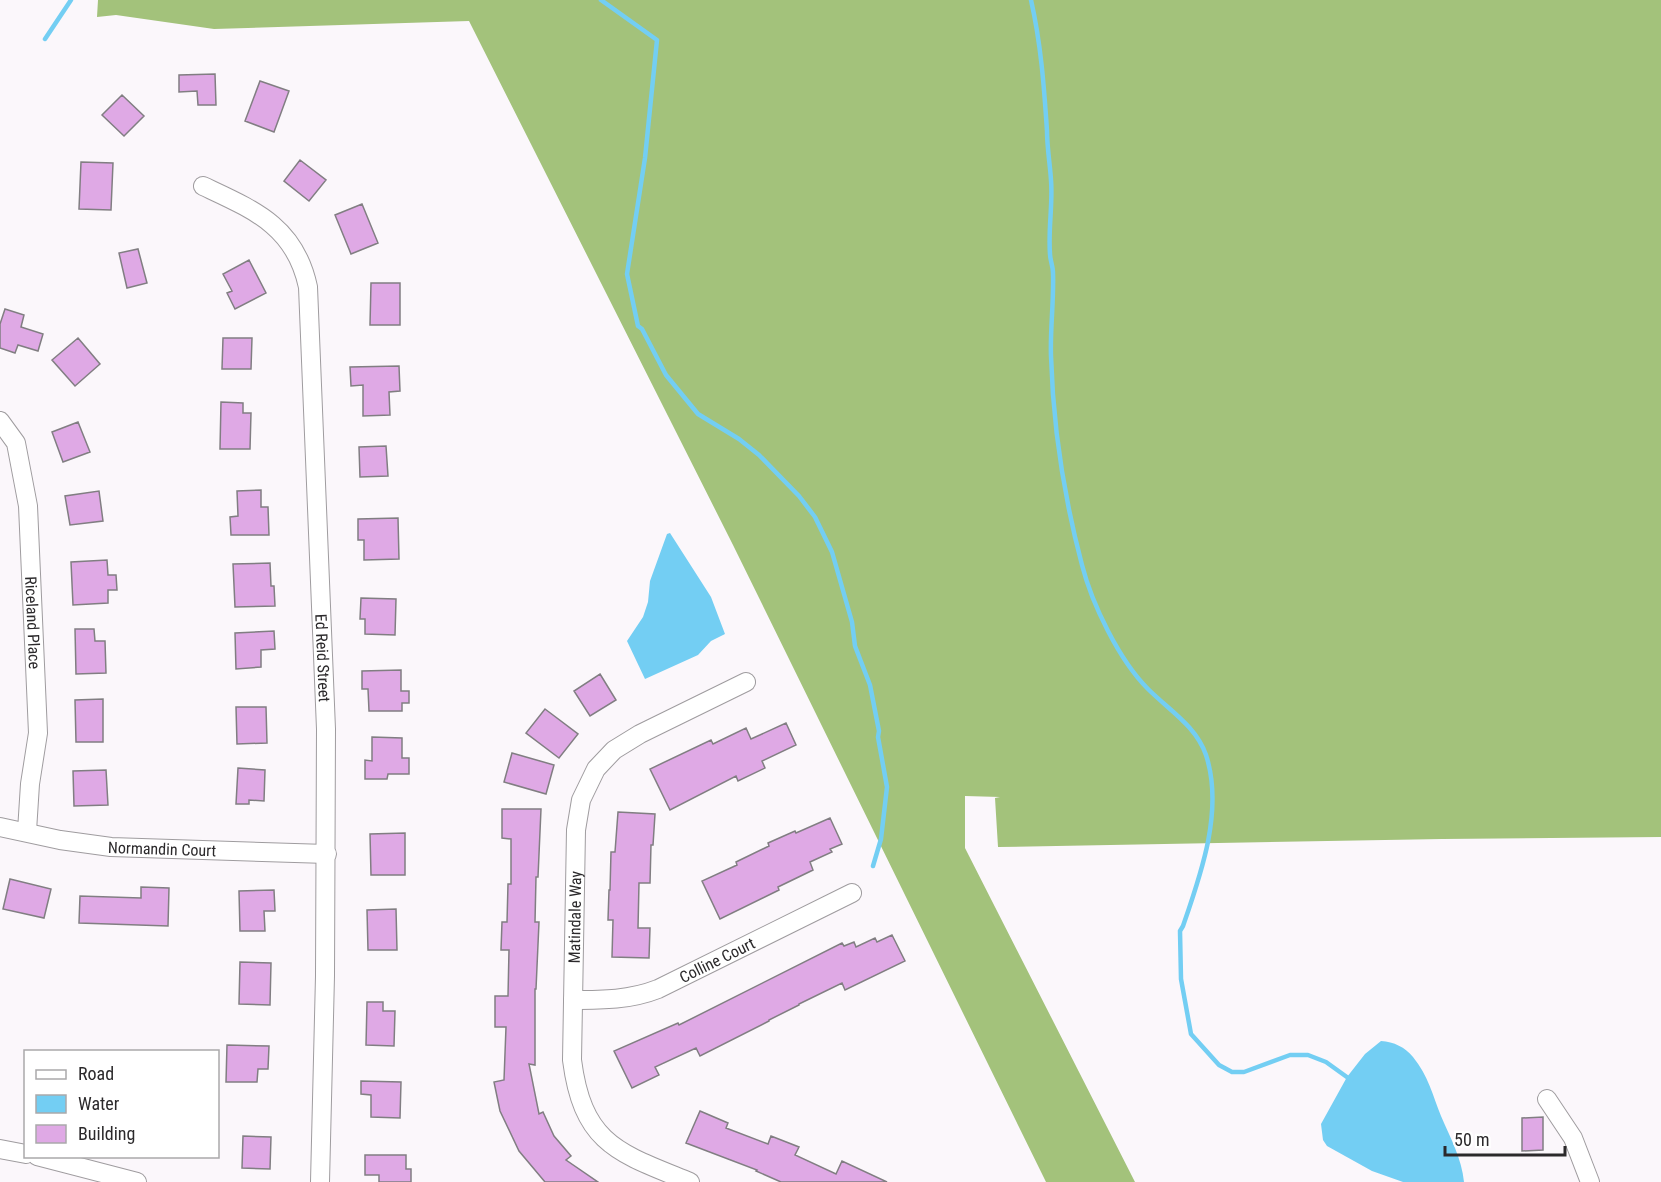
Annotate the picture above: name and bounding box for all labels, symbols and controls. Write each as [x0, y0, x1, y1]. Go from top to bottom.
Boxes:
street label: Riceland Place [21, 576, 44, 669]
street label: Ed Reid Street [311, 614, 334, 703]
street label: Normandin Court [108, 838, 217, 860]
street label: Matindale Way [565, 870, 585, 964]
street label: Colline Court [676, 933, 758, 987]
legend [24, 1050, 219, 1158]
text: Road [78, 1063, 114, 1084]
text: Water [78, 1093, 120, 1114]
scale bar [1445, 1119, 1565, 1157]
text: Building [78, 1123, 135, 1144]
text: 50 m [1454, 1129, 1489, 1150]

